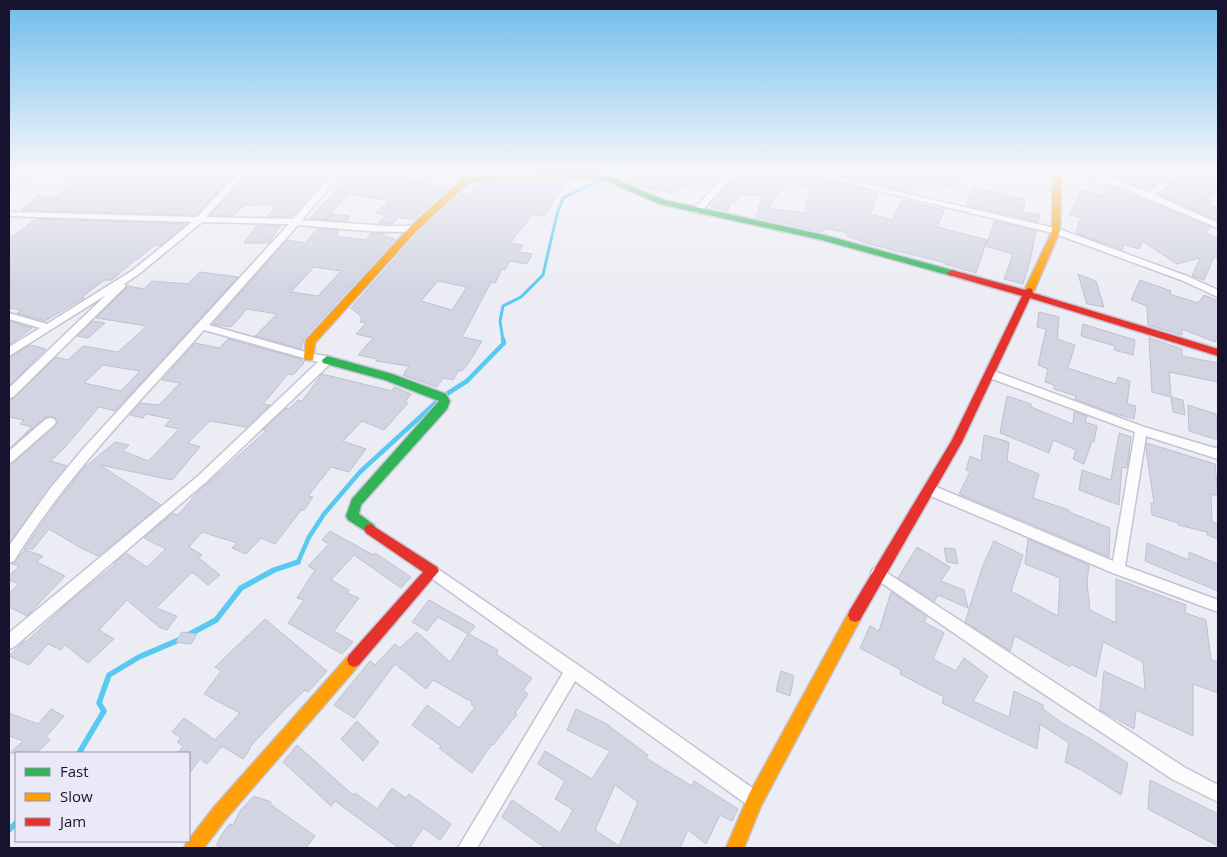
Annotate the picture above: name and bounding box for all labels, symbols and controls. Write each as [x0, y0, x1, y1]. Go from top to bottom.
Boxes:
legend [15, 752, 190, 842]
text: Fast [60, 761, 89, 781]
text: Slow [60, 786, 93, 806]
text: Jam [58, 811, 86, 831]

